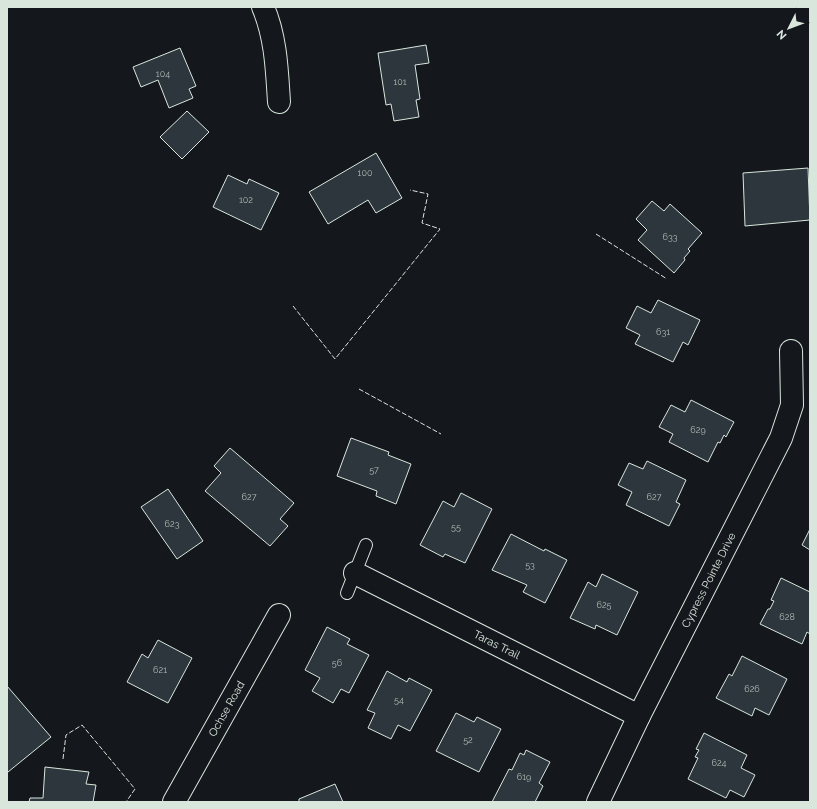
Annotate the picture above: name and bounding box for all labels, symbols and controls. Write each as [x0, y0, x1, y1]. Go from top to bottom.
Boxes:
north arrow [769, 8, 809, 48]
text: N [774, 27, 790, 42]
house number: 104 [156, 69, 170, 79]
house number: 101 [393, 77, 407, 87]
house number: 100 [358, 168, 373, 178]
house number: 102 [239, 195, 253, 205]
house number: 633 [662, 232, 678, 242]
house number: 631 [656, 327, 670, 337]
house number: 629 [690, 425, 706, 435]
house number: 57 [369, 465, 379, 475]
house number: 627 [242, 492, 257, 502]
house number: 627 [647, 492, 662, 502]
house number: 623 [165, 519, 180, 529]
house number: 55 [451, 522, 461, 532]
street label: Cypress Pointe Drive [679, 530, 739, 630]
house number: 53 [525, 560, 535, 570]
house number: 625 [596, 600, 612, 610]
house number: 628 [779, 612, 795, 622]
street label: Taras Trail [471, 628, 522, 662]
house number: 56 [332, 658, 343, 668]
house number: 621 [153, 665, 167, 675]
street label: Ochse Road [206, 679, 248, 739]
house number: 626 [744, 684, 760, 694]
house number: 54 [394, 695, 404, 705]
house number: 52 [463, 735, 473, 745]
house number: 624 [711, 758, 727, 768]
house number: 619 [517, 772, 531, 782]

